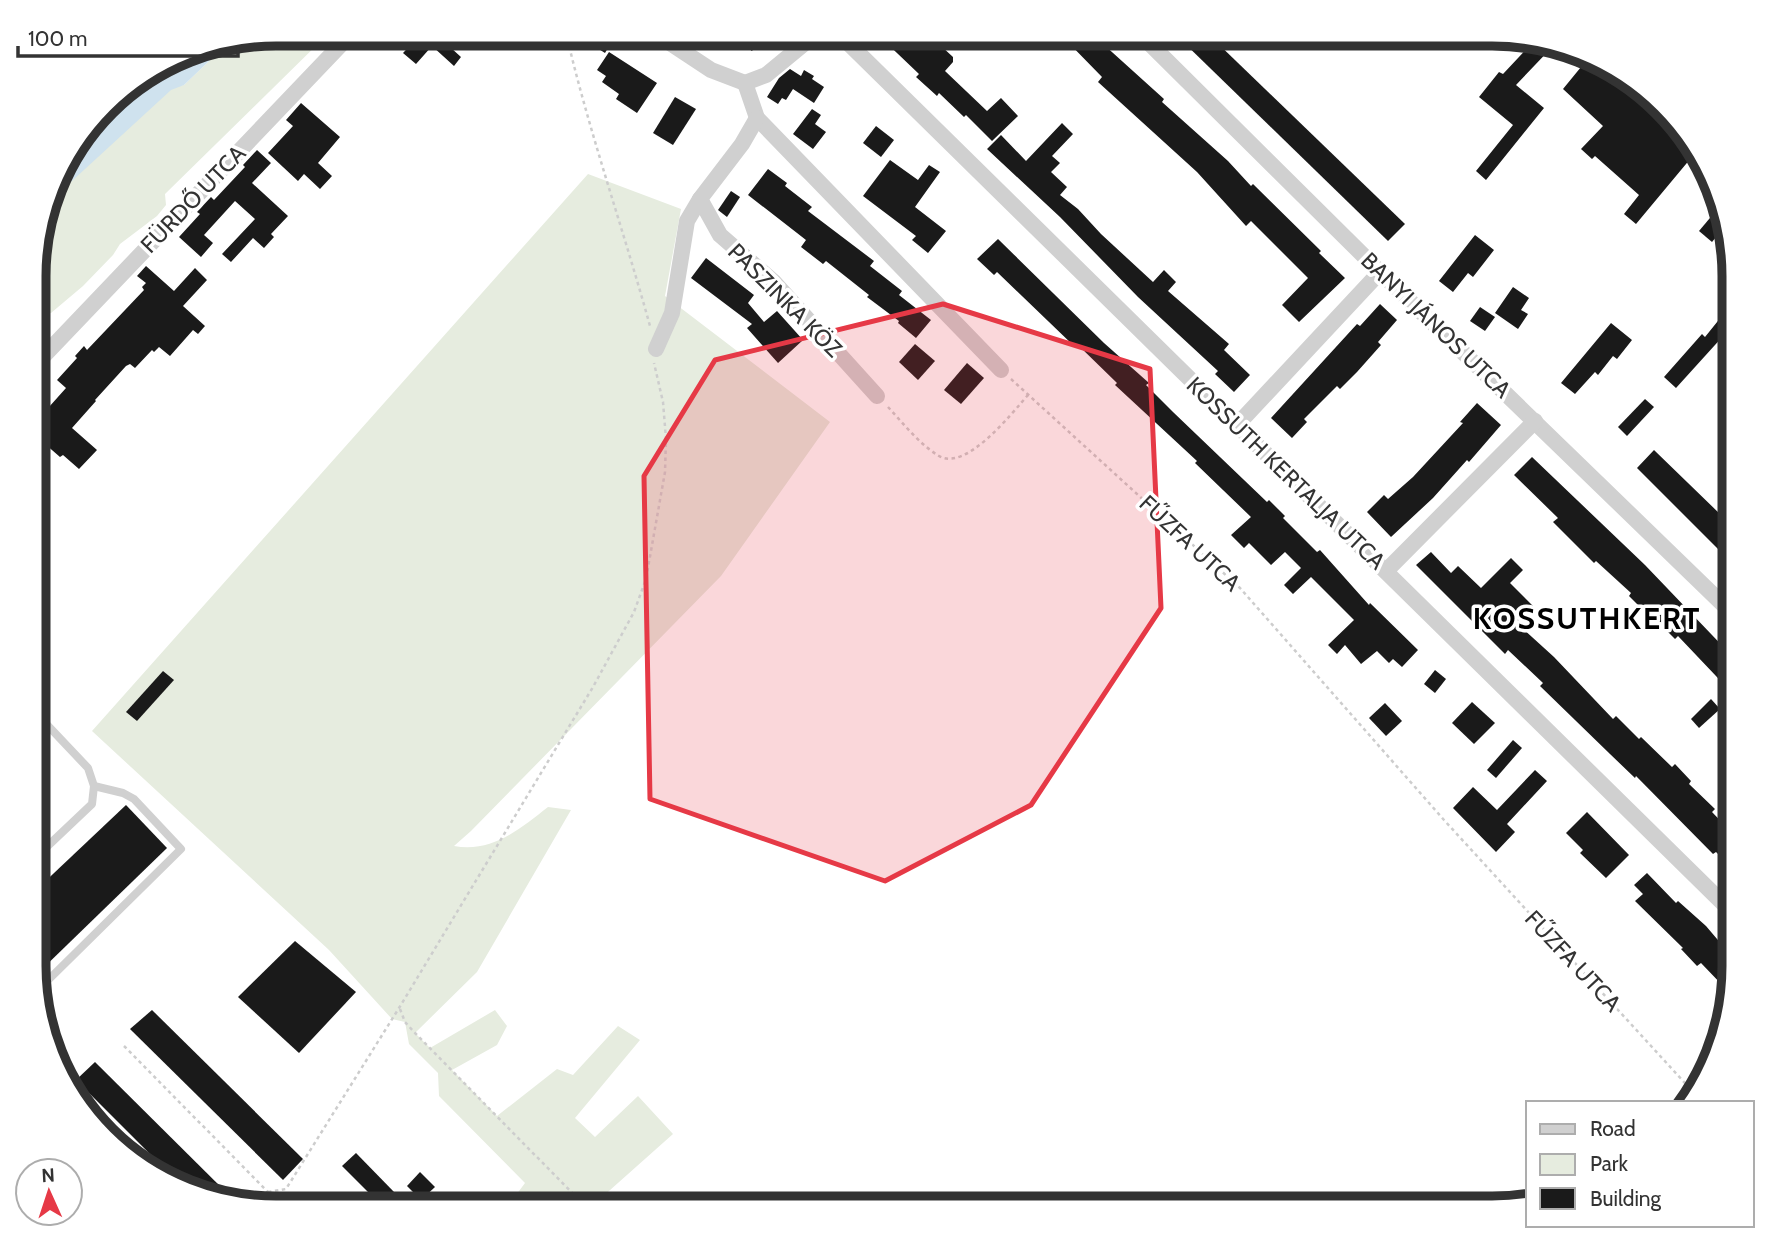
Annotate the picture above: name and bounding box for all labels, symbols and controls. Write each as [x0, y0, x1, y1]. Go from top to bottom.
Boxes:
scale bar [18, 14, 238, 58]
text: 100 m [28, 26, 87, 51]
street label: FÜRDŐ UTCA [134, 139, 251, 259]
street label: PASZINKA KÖZ [722, 237, 848, 363]
street label: BANYI JÁNOS UTCA [1355, 246, 1517, 404]
street label: KOSSUTH KERTALJA UTCA [1181, 371, 1391, 575]
street label: FŰZFA UTCA [1134, 488, 1247, 597]
district label: KOSSUTHKERT [1473, 600, 1701, 637]
street label: FŰZFA UTCA [1519, 904, 1628, 1017]
legend [1526, 1101, 1754, 1227]
text: Road [1590, 1116, 1636, 1141]
text: Park [1590, 1151, 1628, 1176]
north arrow [14, 1157, 84, 1227]
text: N [41, 1164, 55, 1187]
text: Building [1590, 1186, 1662, 1211]

